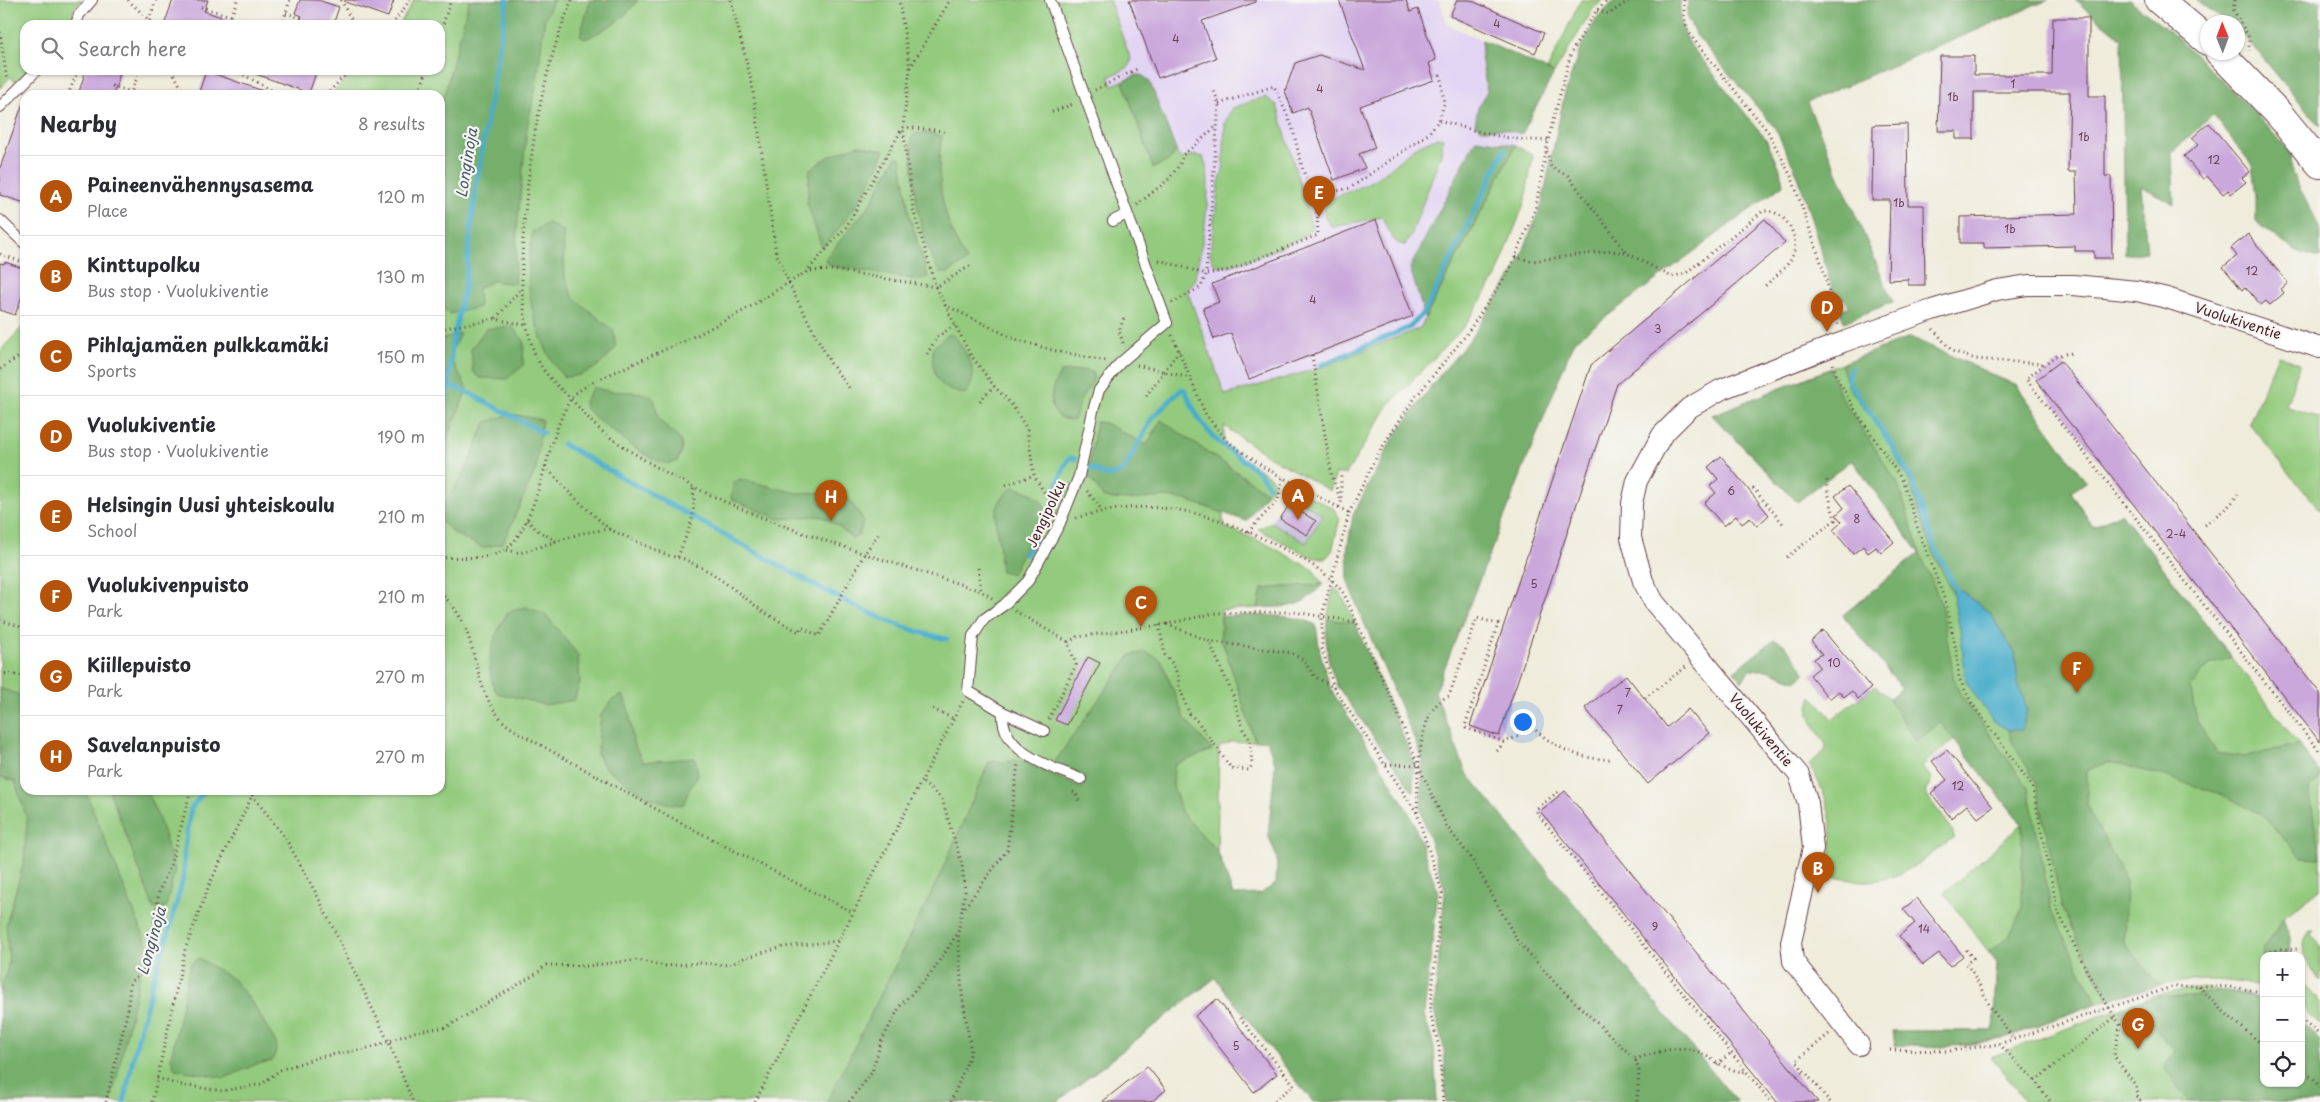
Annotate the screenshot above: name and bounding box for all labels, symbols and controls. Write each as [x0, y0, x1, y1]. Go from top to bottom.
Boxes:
house number: 4 [1493, 15, 1501, 32]
north arrow [2200, 15, 2245, 60]
search box [20, 20, 445, 75]
house number: 4 [1172, 30, 1180, 47]
icon: search [38, 34, 66, 62]
text: Search here [78, 34, 187, 62]
house number: 1 [2011, 75, 2016, 92]
house number: 4 [1316, 80, 1324, 97]
house number: 1b [1947, 88, 1959, 105]
text: Nearby [40, 107, 117, 139]
text: 8 results [358, 111, 425, 135]
water label: Longinoja [449, 126, 482, 199]
house number: 1b [2078, 128, 2090, 145]
house number: 12 [2208, 151, 2221, 168]
text: Paineenvähennysasema [87, 170, 314, 198]
pin: E [1303, 176, 1335, 217]
text: A [50, 184, 62, 208]
text: 120 m [378, 184, 425, 208]
house number: 1b [1893, 194, 1905, 211]
text: Place [87, 198, 128, 222]
house number: 1b [2004, 220, 2016, 237]
text: Kinttupolku [87, 250, 200, 278]
house number: 12 [2246, 262, 2259, 279]
text: B [51, 264, 61, 288]
text: 130 m [377, 264, 425, 288]
text: Bus stop · Vuolukiventie [87, 278, 269, 302]
house number: 4 [1309, 291, 1317, 308]
pin: D [1811, 291, 1843, 332]
street label: Vuolukiventie [2192, 297, 2284, 344]
house number: 3 [1654, 320, 1662, 337]
text: Pihlajamäen pulkkamäki [87, 330, 329, 358]
text: C [50, 344, 62, 368]
text: 150 m [377, 344, 425, 368]
text: Sports [87, 358, 136, 382]
text: Vuolukiventie [87, 410, 216, 438]
text: D [50, 424, 62, 448]
text: 190 m [377, 424, 425, 448]
text: Bus stop · Vuolukiventie [87, 438, 269, 462]
street label: Jengipolku [1021, 477, 1070, 551]
pin: A [1282, 479, 1314, 520]
pin: H [815, 480, 847, 521]
house number: 6 [1727, 482, 1735, 499]
text: Helsingin Uusi yhteiskoulu [87, 490, 335, 518]
text: E [51, 504, 61, 528]
text: 210 m [377, 504, 425, 528]
house number: 8 [1854, 510, 1861, 527]
text: School [87, 518, 137, 542]
house number: 2-4 [2166, 525, 2186, 542]
text: Vuolukivenpuisto [87, 570, 249, 598]
house number: 5 [1530, 575, 1538, 592]
text: F [51, 584, 61, 608]
text: 210 m [377, 584, 425, 608]
pin: C [1125, 586, 1157, 627]
text: Park [87, 598, 123, 622]
text: Kiillepuisto [87, 650, 191, 678]
pin: F [2061, 652, 2093, 693]
house number: 10 [1828, 654, 1840, 671]
text: G [49, 664, 63, 688]
text: 270 m [375, 664, 425, 688]
text: Park [87, 678, 123, 702]
house number: 7 [1625, 684, 1631, 701]
street label: Vuolukiventie [1724, 688, 1798, 771]
house number: 7 [1617, 701, 1623, 718]
your location [1510, 709, 1536, 735]
text: Savelanpuisto [87, 730, 220, 758]
text: H [50, 744, 62, 768]
text: 270 m [375, 744, 425, 768]
text: Park [87, 758, 123, 782]
house number: 12 [1952, 777, 1965, 794]
pin: B [1802, 852, 1834, 893]
water label: Longinoja [130, 903, 171, 977]
house number: 9 [1652, 918, 1658, 935]
house number: 14 [1918, 920, 1930, 937]
map controls [2260, 952, 2305, 1087]
button: + [2260, 952, 2305, 997]
button: − [2260, 997, 2305, 1042]
pin: G [2122, 1008, 2154, 1049]
house number: 5 [1232, 1037, 1240, 1054]
button: locate [2260, 1042, 2305, 1087]

